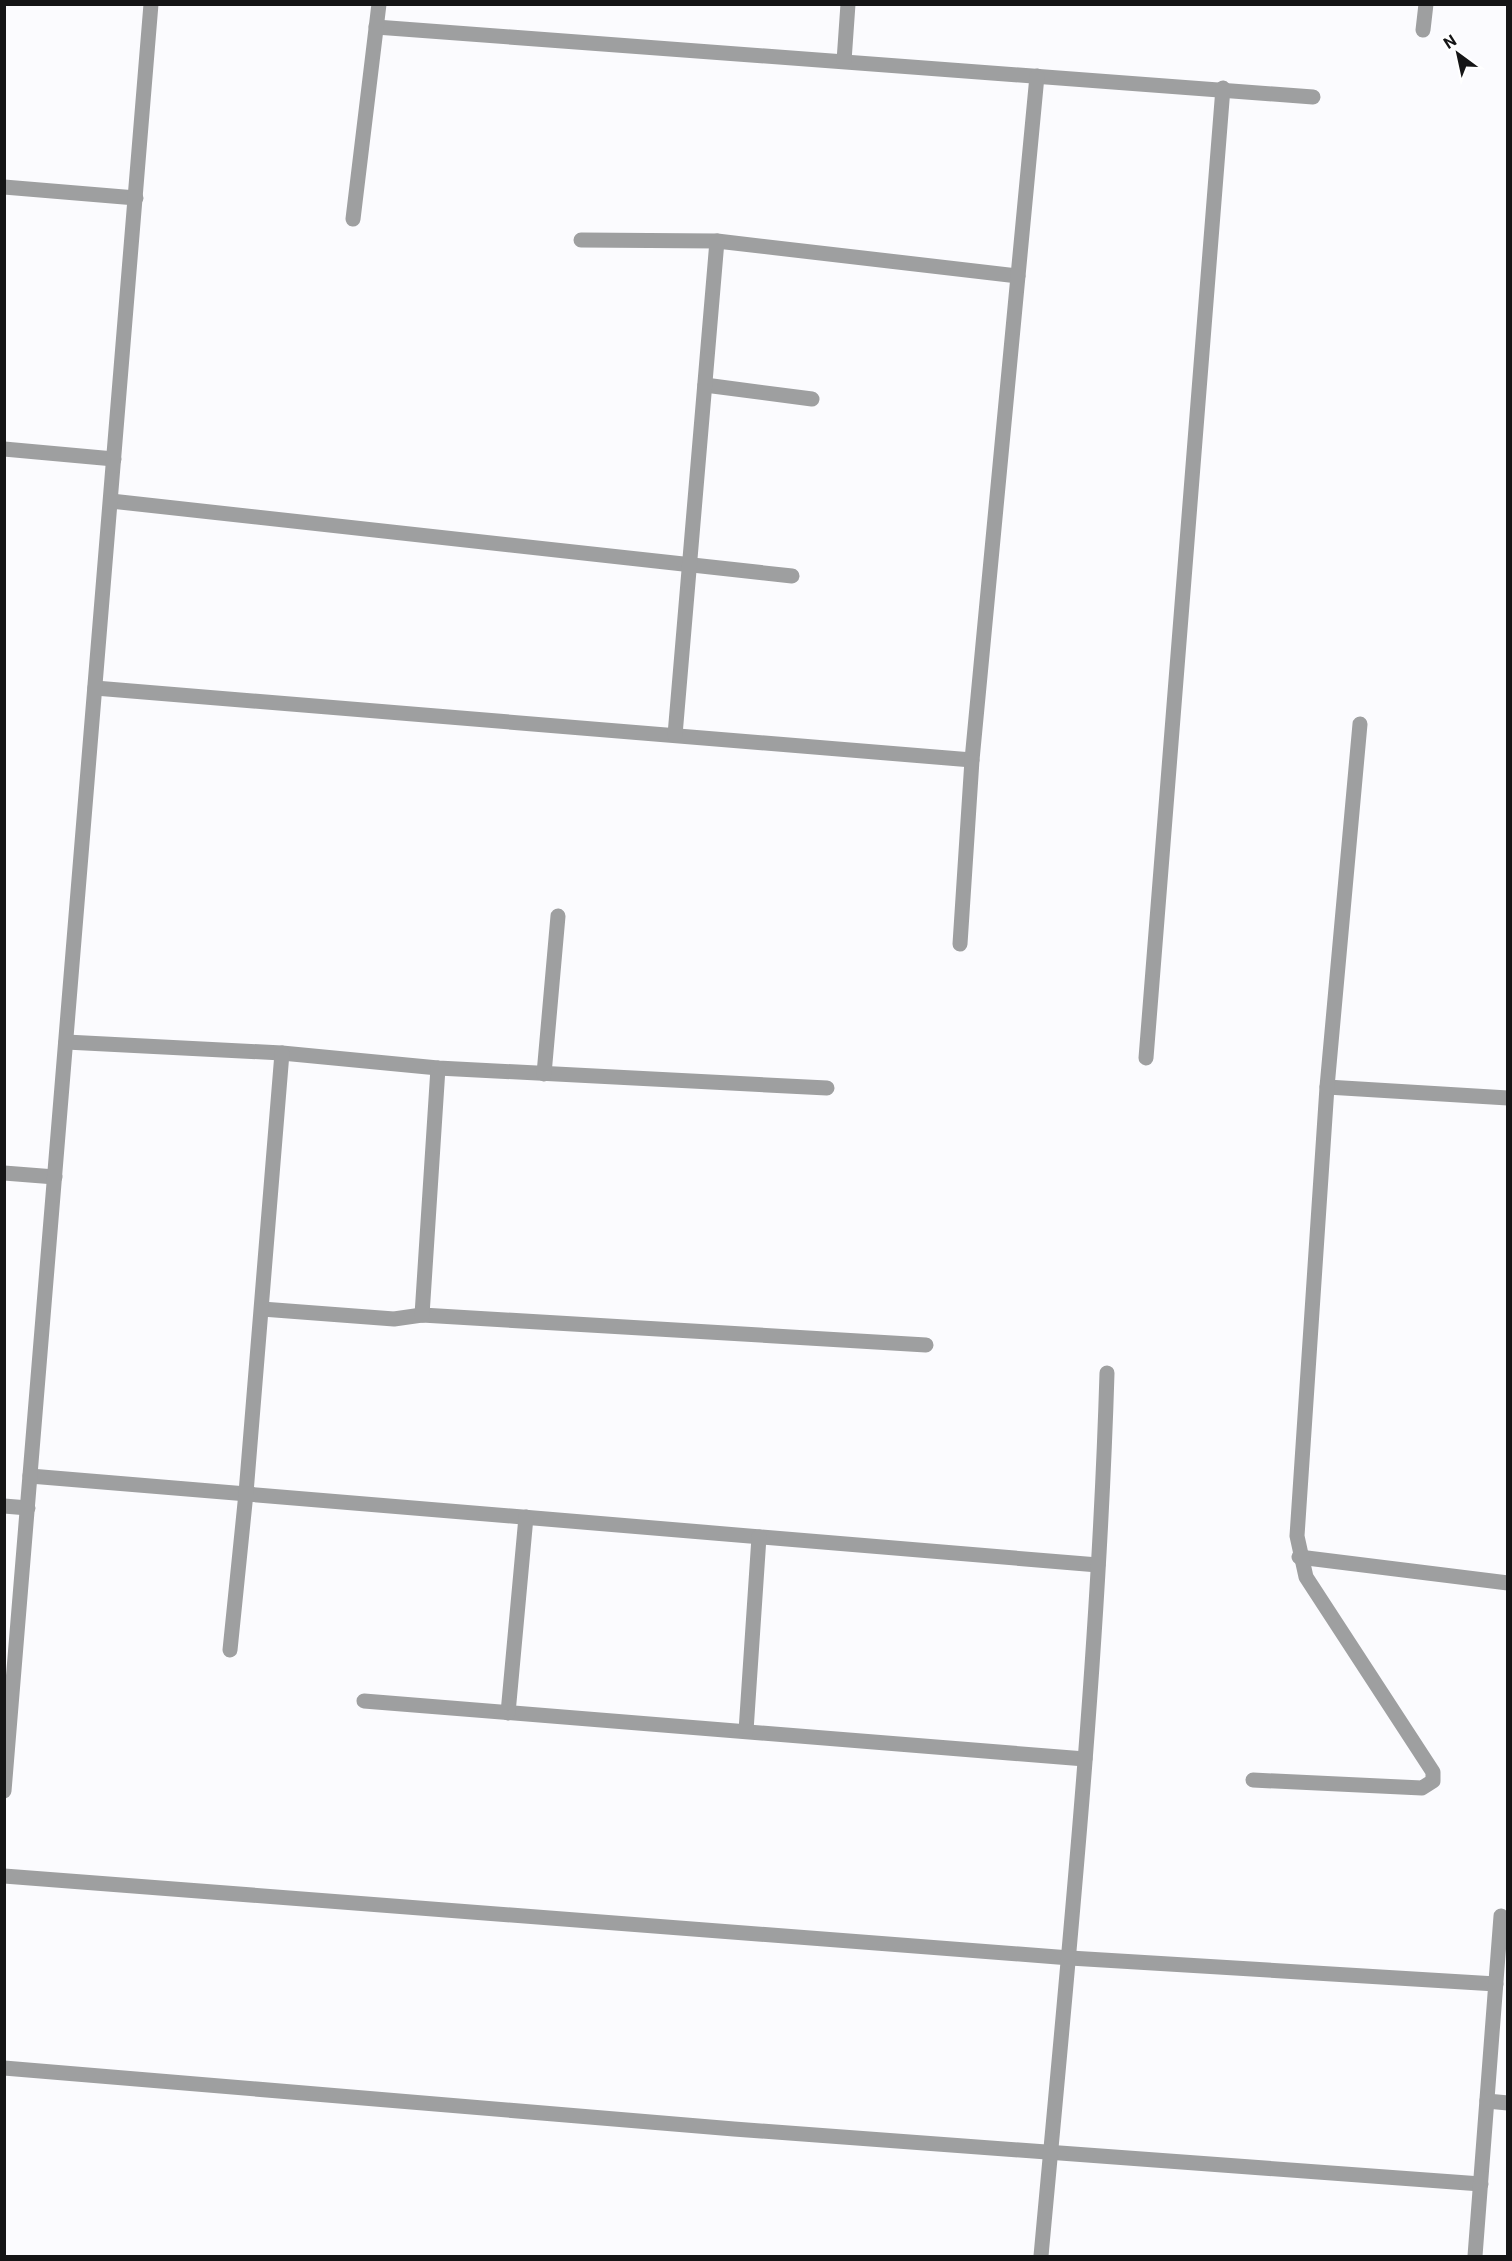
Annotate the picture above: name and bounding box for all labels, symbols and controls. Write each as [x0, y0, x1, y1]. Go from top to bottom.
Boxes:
north arrow [1428, 24, 1488, 84]
text: N [1440, 31, 1460, 53]

